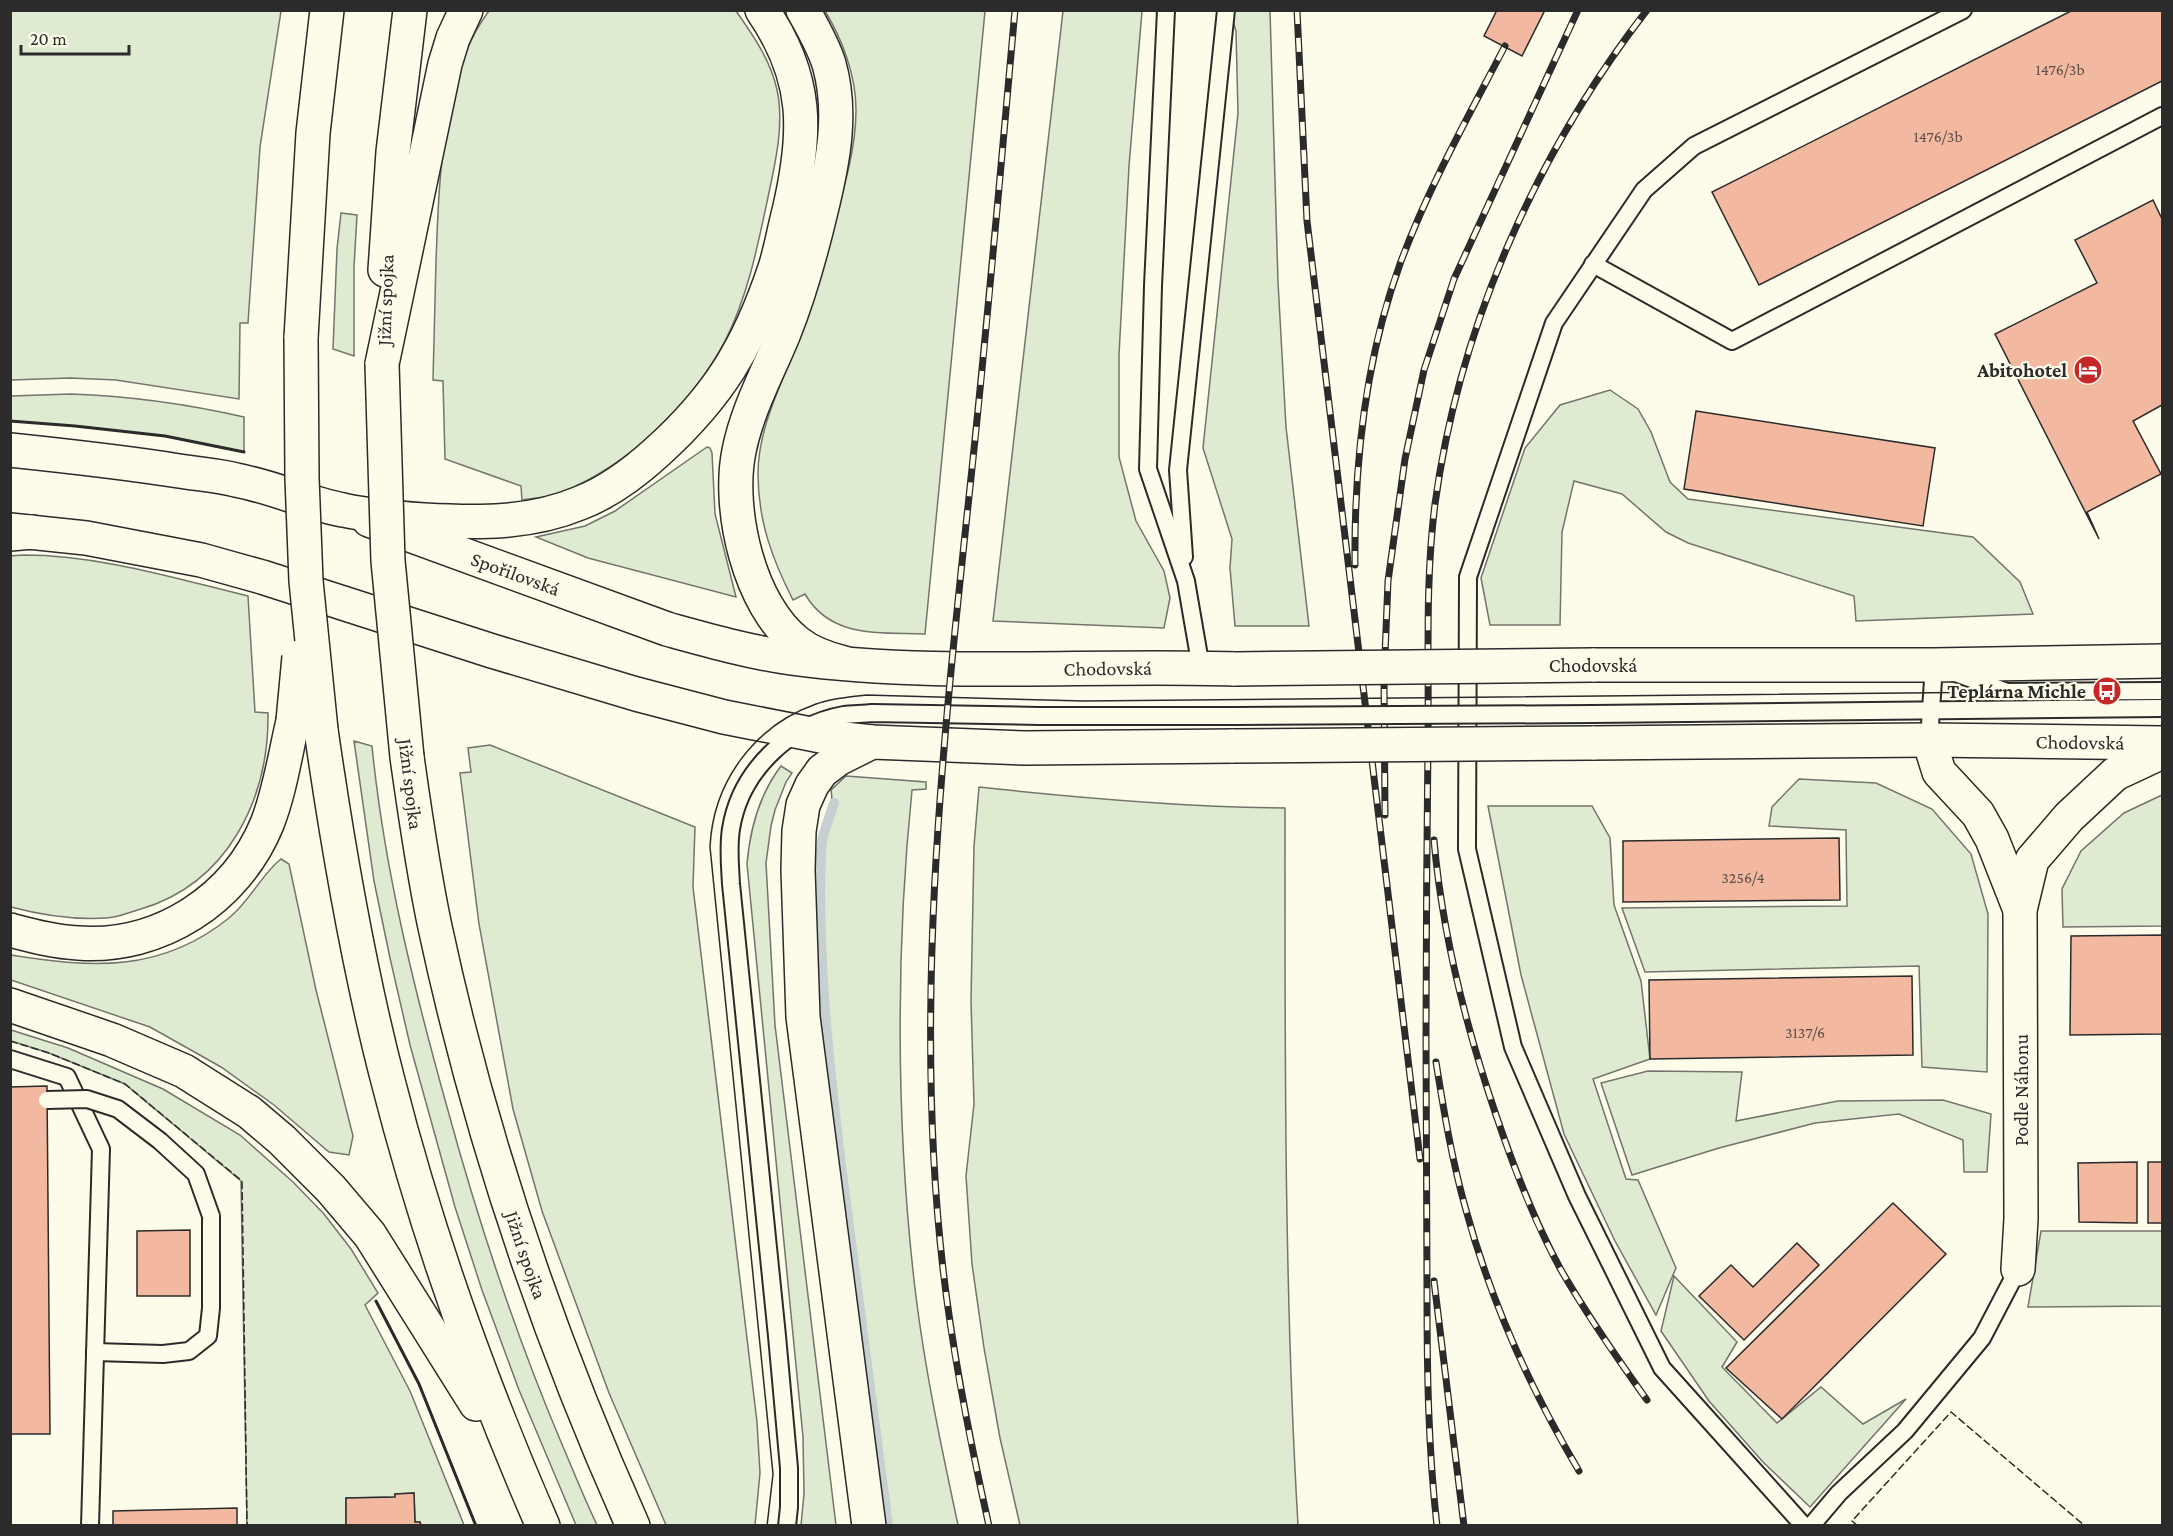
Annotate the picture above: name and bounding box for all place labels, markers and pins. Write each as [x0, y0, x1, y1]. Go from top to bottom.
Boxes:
hotel icon: Abitohotel [2072, 354, 2104, 386]
place label: Abitohotel [1976, 359, 2067, 381]
bus stop icon: Teplárna Michle [2091, 675, 2123, 707]
place label: Teplárna Michle [1947, 680, 2086, 702]

